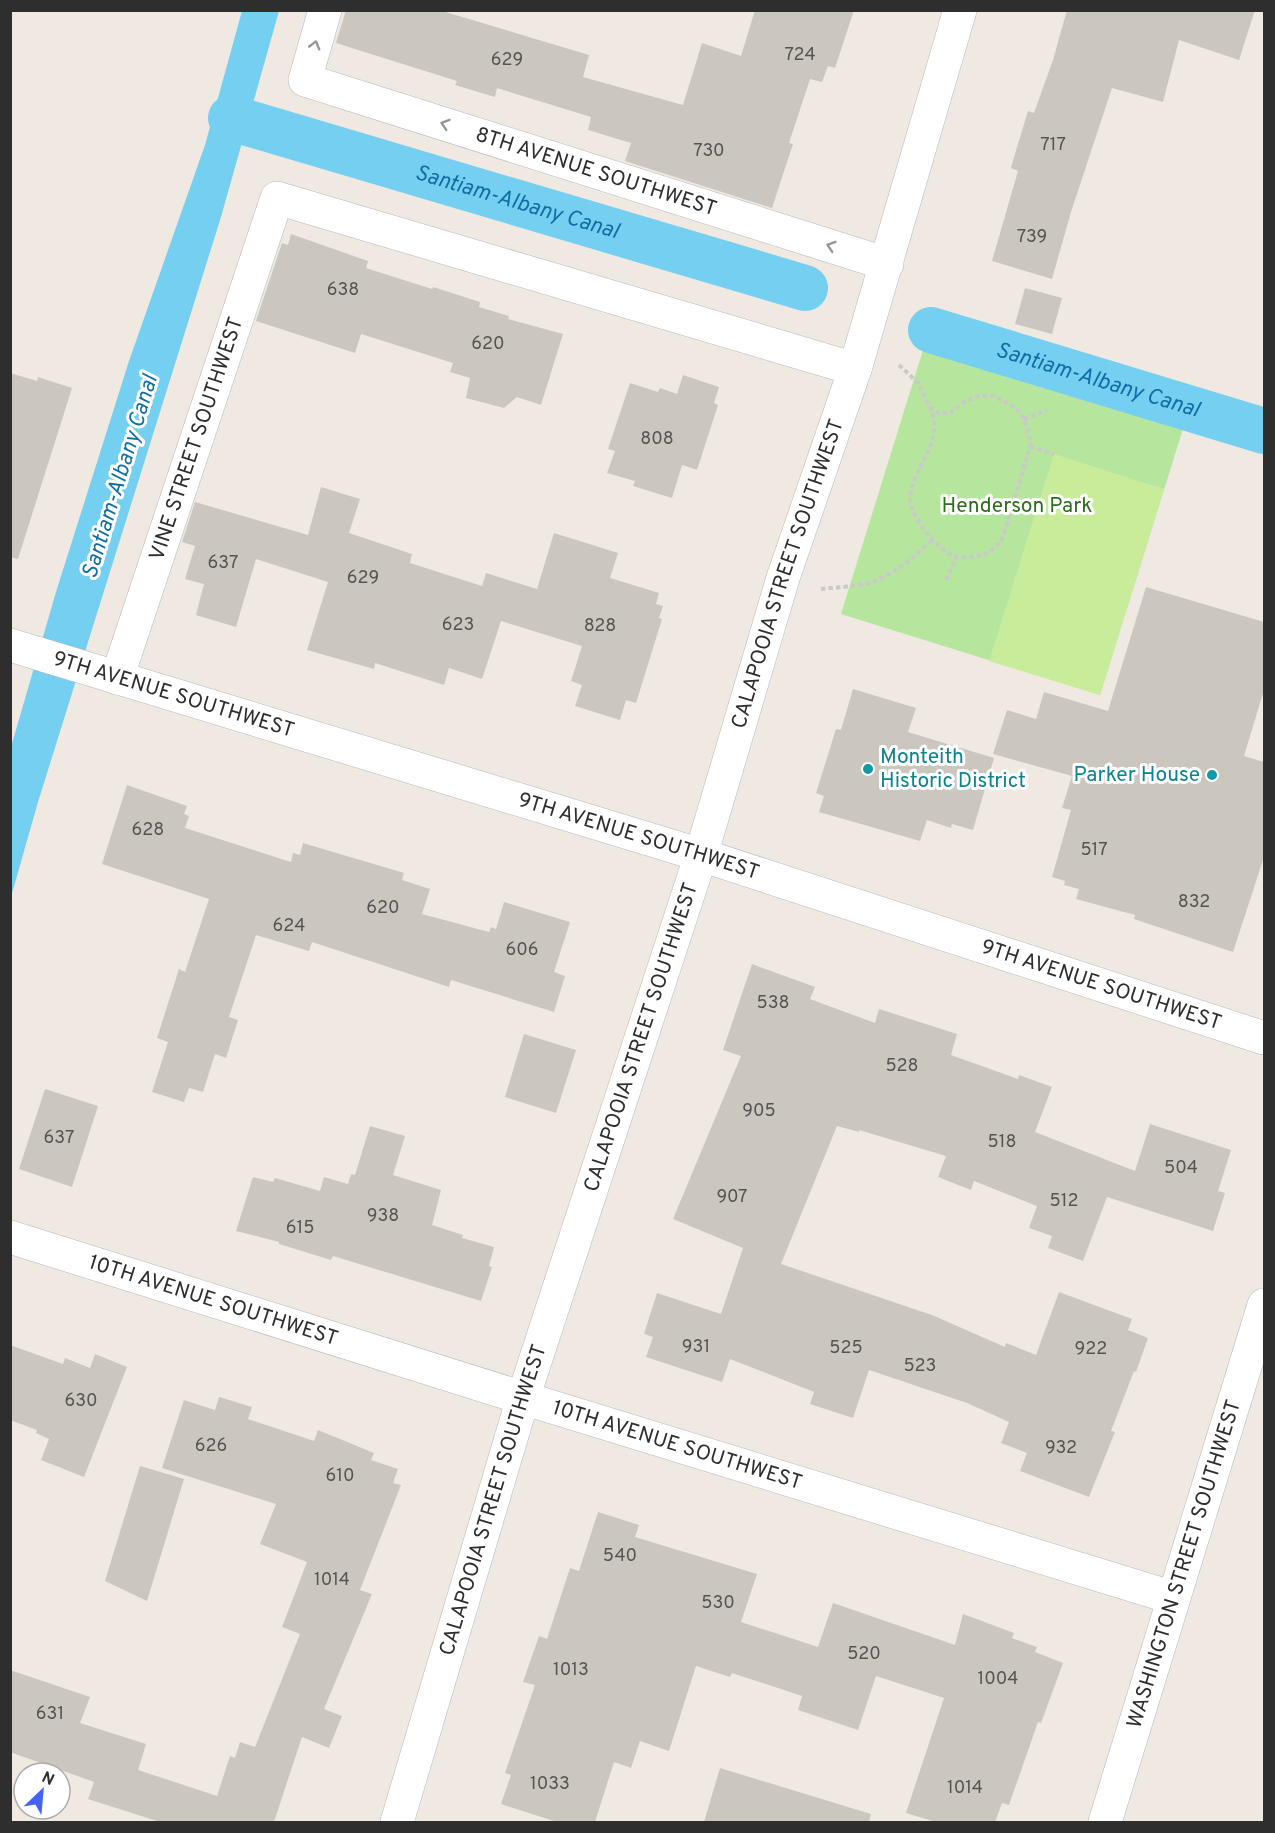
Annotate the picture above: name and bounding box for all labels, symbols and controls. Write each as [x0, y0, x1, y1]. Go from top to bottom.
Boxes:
one-way arrow [308, 40, 320, 51]
house number: 724 [784, 44, 816, 67]
house number: 629 [491, 49, 523, 72]
one-way arrow [440, 119, 451, 131]
street label: 8TH AVENUE SOUTHWEST [472, 121, 720, 223]
house number: 717 [1040, 134, 1066, 157]
house number: 730 [693, 140, 725, 163]
water label: Santiam-Albany Canal [412, 160, 623, 246]
house number: 739 [1017, 226, 1047, 249]
one-way arrow [826, 241, 837, 253]
house number: 638 [327, 279, 359, 302]
street label: VINE STREET SOUTHWEST [144, 314, 250, 564]
house number: 620 [471, 333, 505, 356]
water label: Santiam-Albany Canal [992, 337, 1204, 425]
water label: Santiam-Albany Canal [77, 371, 165, 582]
street label: CALAPOOIA STREET SOUTHWEST [726, 416, 850, 732]
house number: 808 [640, 428, 674, 451]
park label: Henderson Park [941, 493, 1093, 520]
house number: 637 [208, 552, 238, 575]
house number: 629 [347, 567, 379, 590]
house number: 623 [442, 614, 474, 637]
house number: 828 [584, 615, 616, 638]
street label: 9TH AVENUE SOUTHWEST [49, 645, 298, 744]
place label: Monteith Historic District [880, 744, 1026, 795]
marker: Monteith Historic District [861, 762, 875, 776]
place label: Parker House [1073, 762, 1200, 789]
marker: Parker House [1205, 768, 1219, 782]
street label: 9TH AVENUE SOUTHWEST [514, 787, 763, 887]
house number: 628 [132, 819, 164, 842]
house number: 517 [1080, 839, 1108, 862]
street label: CALAPOOIA STREET SOUTHWEST [578, 879, 705, 1195]
house number: 832 [1178, 891, 1210, 914]
house number: 620 [366, 897, 400, 920]
house number: 624 [273, 915, 305, 938]
street label: 9TH AVENUE SOUTHWEST [978, 933, 1225, 1037]
house number: 606 [505, 939, 539, 962]
house number: 538 [756, 992, 790, 1015]
house number: 528 [885, 1055, 919, 1078]
house number: 905 [742, 1100, 776, 1123]
house number: 637 [44, 1127, 74, 1150]
house number: 518 [988, 1131, 1016, 1154]
house number: 504 [1164, 1157, 1198, 1180]
house number: 907 [716, 1186, 748, 1209]
house number: 512 [1050, 1190, 1078, 1213]
house number: 938 [367, 1205, 399, 1228]
house number: 615 [286, 1217, 314, 1240]
street label: 10TH AVENUE SOUTHWEST [85, 1249, 341, 1353]
house number: 931 [682, 1336, 710, 1359]
house number: 525 [829, 1337, 863, 1360]
house number: 922 [1075, 1338, 1107, 1361]
street label: CALAPOOIA STREET SOUTHWEST [434, 1341, 553, 1659]
house number: 523 [904, 1355, 936, 1378]
house number: 630 [65, 1390, 97, 1413]
street label: 10TH AVENUE SOUTHWEST [549, 1394, 805, 1496]
street label: WASHINGTON STREET SOUTHWEST [1121, 1396, 1248, 1731]
house number: 626 [195, 1435, 227, 1458]
house number: 932 [1045, 1437, 1077, 1460]
house number: 610 [325, 1465, 355, 1488]
house number: 540 [603, 1545, 637, 1568]
house number: 1014 [314, 1569, 350, 1592]
house number: 530 [701, 1592, 735, 1615]
house number: 520 [847, 1643, 881, 1666]
house number: 1013 [553, 1659, 589, 1682]
house number: 1004 [978, 1668, 1018, 1691]
house number: 631 [36, 1703, 64, 1726]
north arrow [12, 1761, 72, 1821]
text: N [38, 1768, 57, 1791]
house number: 1033 [530, 1773, 570, 1796]
house number: 1014 [947, 1777, 983, 1800]

